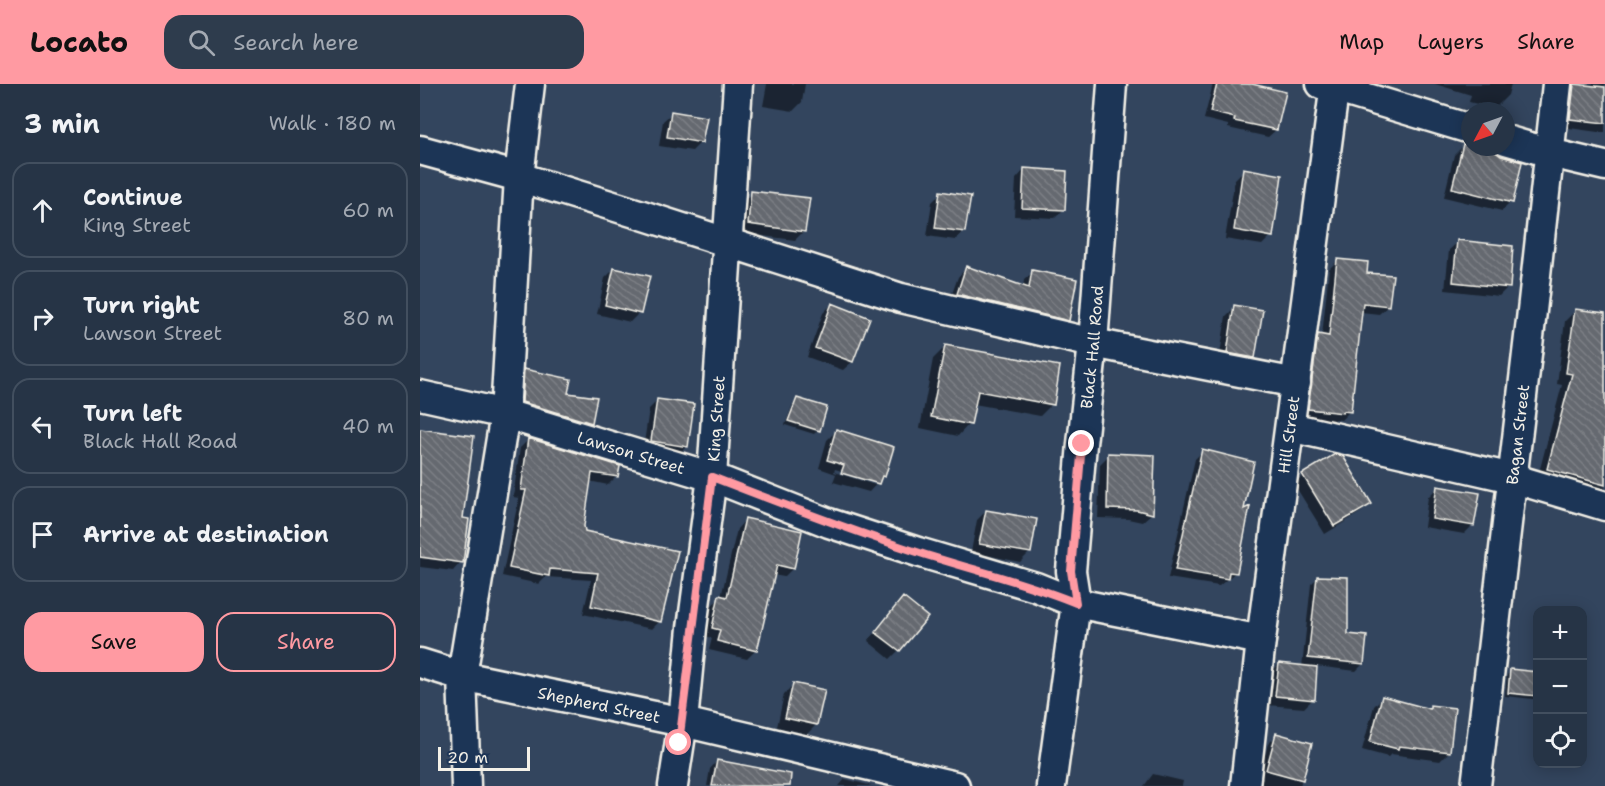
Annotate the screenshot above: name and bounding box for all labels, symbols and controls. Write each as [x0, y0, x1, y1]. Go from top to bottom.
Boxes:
search box [164, 15, 584, 69]
text: Locato [30, 23, 128, 61]
icon: search [185, 26, 218, 59]
text: Search here [233, 28, 359, 57]
text: Map [1339, 28, 1384, 56]
text: Layers [1417, 28, 1484, 56]
text: Share [1517, 28, 1575, 56]
north arrow [1461, 102, 1515, 156]
text: 3 min [24, 106, 100, 141]
text: Walk · 180 m [269, 110, 396, 136]
text: Continue [83, 183, 183, 212]
icon: ahead [26, 194, 59, 227]
text: 60 m [342, 197, 394, 223]
text: King Street [83, 212, 191, 238]
street label: Black Hall Road [1076, 285, 1108, 410]
text: Turn right [83, 291, 200, 320]
icon: right [26, 302, 59, 335]
text: 80 m [342, 305, 394, 331]
text: Lawson Street [83, 320, 222, 346]
street label: King Street [703, 375, 730, 463]
street label: Bagan Street [1502, 383, 1534, 486]
street label: Hill Street [1273, 395, 1304, 475]
text: Turn left [83, 399, 182, 428]
icon: left [26, 410, 59, 443]
text: 40 m [342, 413, 394, 439]
street label: Lawson Street [575, 427, 687, 479]
text: Black Hall Road [83, 428, 237, 454]
route end [1068, 430, 1094, 456]
icon: arrive [26, 518, 59, 551]
text: Arrive at destination [83, 520, 329, 549]
map controls [1533, 606, 1587, 768]
button: + [1533, 606, 1587, 660]
button: Save [24, 612, 204, 672]
button: Share [216, 612, 396, 672]
button: − [1533, 660, 1587, 714]
street label: Shepherd Street [536, 682, 662, 728]
button: locate [1533, 714, 1587, 768]
route start [665, 729, 691, 755]
scale bar [438, 744, 530, 772]
text: 20 m [447, 747, 488, 768]

